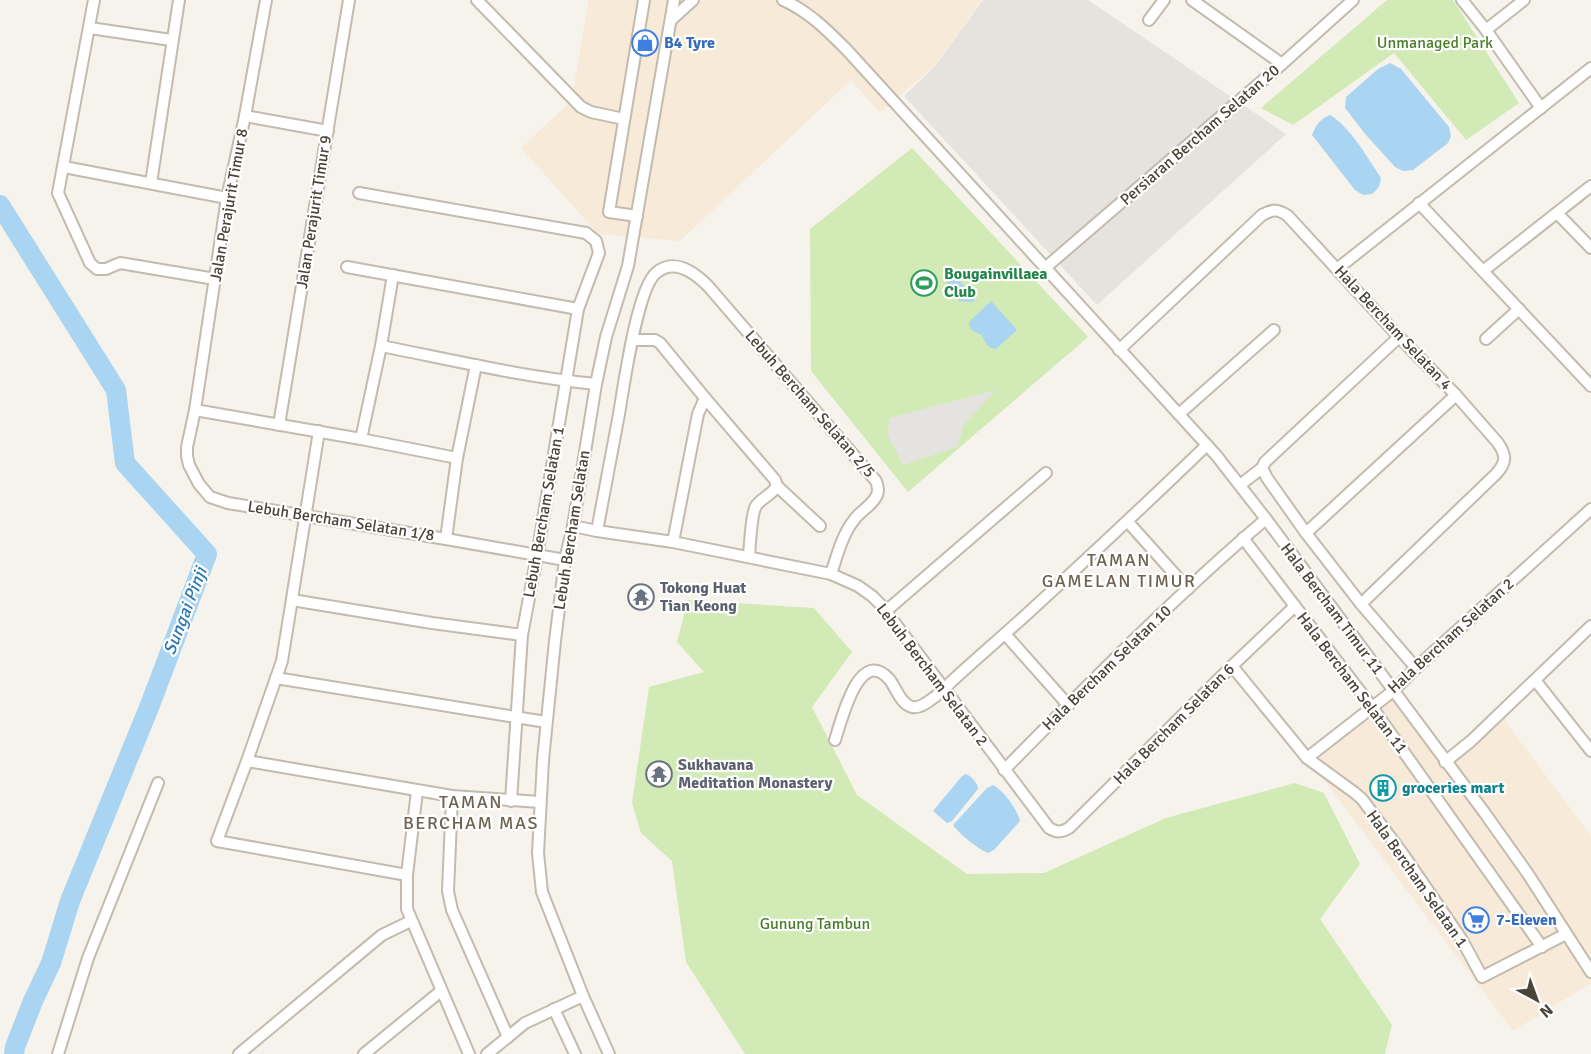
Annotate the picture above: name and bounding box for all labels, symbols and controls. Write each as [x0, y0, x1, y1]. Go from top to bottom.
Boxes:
shop icon: B4 Tyre [630, 28, 660, 58]
place label: B4 Tyre [664, 33, 715, 53]
park label: Unmanaged Park [1377, 33, 1493, 53]
street label: Persiaran Bercham Selatan 20 [1116, 60, 1284, 210]
street label: Jalan Perajurit Timur 8 [206, 127, 252, 283]
street label: Jalan Perajurit Timur 9 [292, 134, 336, 290]
street label: Hala Bercham Selatan 4 [1330, 261, 1456, 395]
place label: Bougainvillaea Club [944, 264, 1047, 302]
sports icon: Bougainvillaea Club [909, 268, 939, 298]
street label: Lebuh Bercham Selatan 2/5 [741, 326, 879, 482]
street label: Lebuh Bercham Selatan 1 [519, 425, 569, 599]
street label: Lebuh Bercham Selatan [550, 449, 594, 611]
street label: Lebuh Bercham Selatan 1/8 [246, 496, 436, 546]
street label: Hala Bercham Timur 11 [1276, 539, 1388, 679]
district label: TAMAN GAMELAN TIMUR [1042, 549, 1196, 592]
water label: Sungai Pinji [158, 562, 213, 658]
street label: Hala Bercham Selatan 2 [1384, 574, 1518, 698]
place label: Tokong Huat Tian Keong [660, 578, 746, 616]
temple icon: Tokong Huat Tian Keong [626, 582, 656, 612]
street label: Lebuh Bercham Selatan 2 [872, 600, 992, 750]
street label: Hala Bercham Selatan 10 [1038, 601, 1176, 735]
street label: Hala Bercham Selatan 11 [1292, 608, 1412, 758]
street label: Hala Bercham Selatan 6 [1109, 659, 1239, 789]
place label: Sukhavana Meditation Monastery [678, 755, 833, 793]
temple icon: Sukhavana Meditation Monastery [644, 759, 674, 789]
building icon: groceries mart [1368, 773, 1398, 803]
place label: groceries mart [1402, 778, 1505, 798]
district label: TAMAN BERCHAM MAS [403, 791, 539, 834]
street label: Hala Bercham Selatan 1 [1362, 806, 1472, 952]
supermarket icon: 7-Eleven [1461, 905, 1491, 935]
place label: 7-Eleven [1496, 910, 1557, 930]
park label: Gunung Tambun [760, 914, 870, 934]
north arrow [1507, 970, 1567, 1030]
text: N [1535, 999, 1557, 1022]

